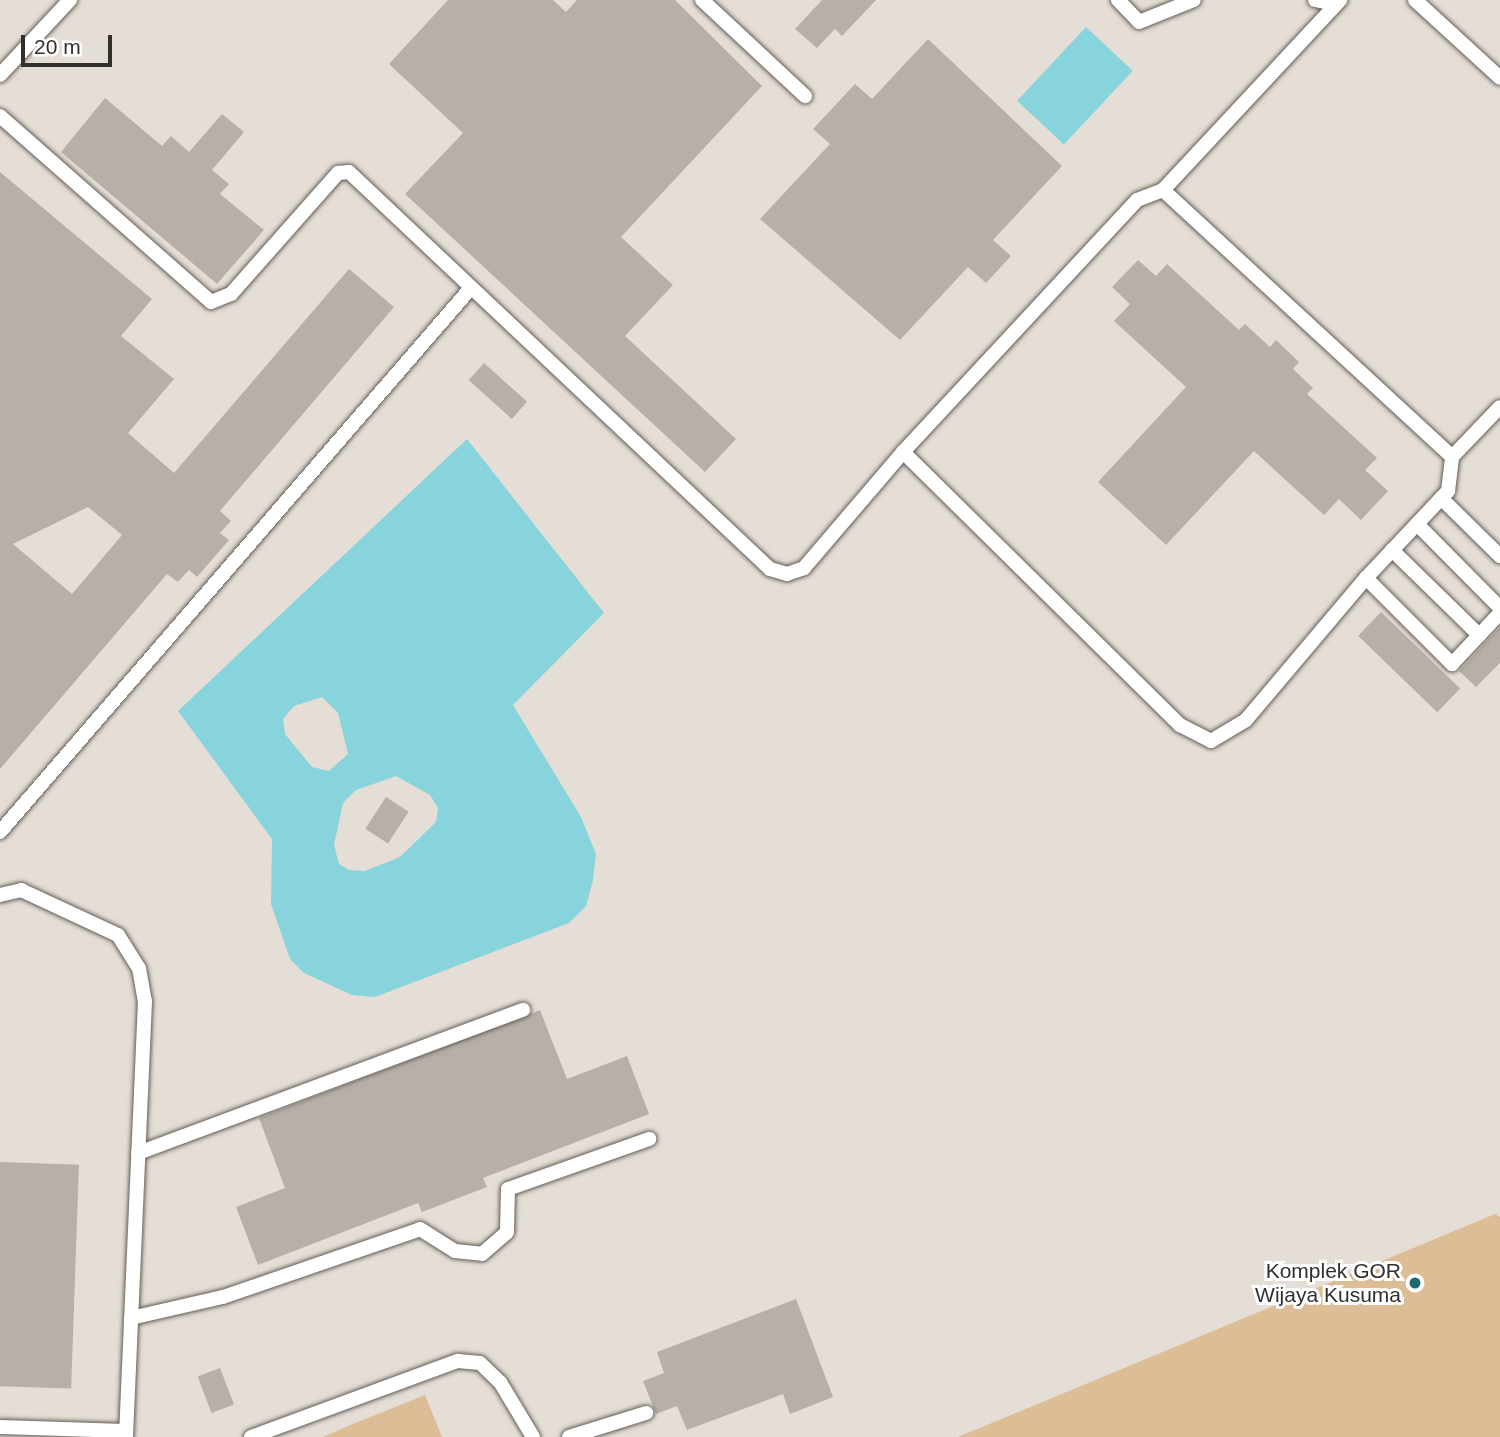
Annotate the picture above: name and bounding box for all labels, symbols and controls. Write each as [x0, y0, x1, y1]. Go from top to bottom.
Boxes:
scale bar [24, 21, 116, 65]
text: 20 m [34, 35, 81, 58]
place label: Komplek GOR Wijaya Kusuma [1255, 1258, 1401, 1308]
marker: Komplek GOR Wijaya Kusuma [1407, 1275, 1423, 1291]

